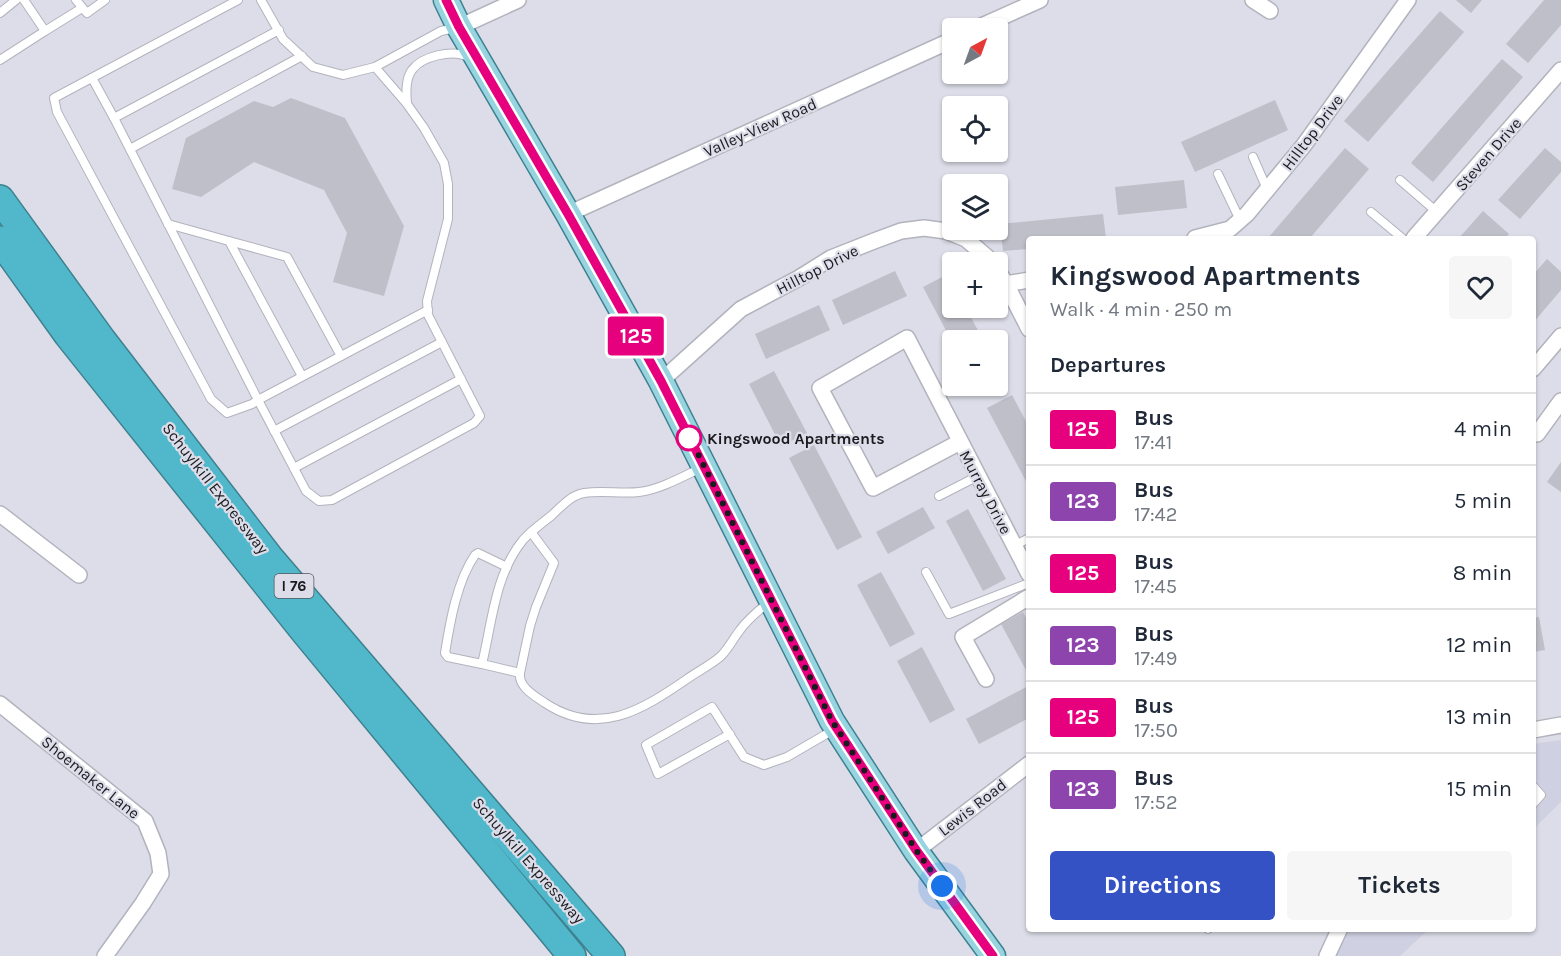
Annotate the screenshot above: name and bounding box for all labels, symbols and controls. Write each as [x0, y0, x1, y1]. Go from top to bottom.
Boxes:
north arrow [942, 18, 1008, 84]
map controls [942, 18, 1008, 396]
street label: Hilltop Drive [1278, 91, 1347, 174]
street label: Valley-View Road [701, 94, 820, 161]
button: locate [942, 96, 1008, 162]
street label: Steven Drive [1451, 114, 1525, 195]
button: layers [942, 174, 1008, 240]
street label: Hilltop Drive [773, 241, 862, 298]
button: + [942, 252, 1008, 318]
button: heart [1449, 256, 1512, 319]
text: Kingswood Apartments [1050, 259, 1361, 292]
text: Walk · 4 min · 250 m [1050, 298, 1232, 321]
line badge: 125 [602, 316, 670, 356]
text: 125 [620, 324, 652, 348]
button: − [942, 330, 1008, 396]
text: Departures [1050, 352, 1166, 378]
text: Bus [1134, 405, 1174, 431]
text: 4 min [1454, 416, 1512, 442]
text: 125 [1067, 417, 1099, 441]
street label: Schuylkill Expressway [159, 419, 273, 558]
marker: Kingswood Apartments [676, 425, 702, 451]
place label: Kingswood Apartments [707, 429, 885, 448]
text: 17:41 [1134, 431, 1172, 454]
street label: Murray Drive [956, 447, 1016, 537]
text: Bus [1134, 477, 1174, 503]
text: 5 min [1454, 488, 1512, 514]
text: 123 [1066, 489, 1100, 513]
text: 17:42 [1134, 503, 1177, 526]
text: Bus [1134, 549, 1174, 575]
text: 8 min [1453, 560, 1512, 586]
text: 125 [1067, 561, 1099, 585]
road number: I 76 [274, 574, 314, 598]
text: 17:45 [1134, 575, 1177, 598]
text: Bus [1134, 621, 1174, 647]
text: 12 min [1446, 632, 1512, 658]
text: 123 [1066, 633, 1100, 657]
text: 17:49 [1134, 647, 1177, 670]
text: Bus [1134, 693, 1174, 719]
text: 13 min [1446, 704, 1512, 730]
text: 125 [1067, 705, 1099, 729]
text: 17:50 [1134, 719, 1178, 742]
street label: Shoemaker Lane [38, 732, 144, 823]
text: Bus [1134, 765, 1174, 791]
street label: Lewis Road [935, 775, 1010, 840]
text: 15 min [1447, 776, 1512, 802]
text: 123 [1066, 777, 1100, 801]
text: 17:52 [1134, 791, 1178, 814]
street label: Schuylkill Expressway [469, 793, 589, 928]
button: Directions [1050, 851, 1275, 920]
button: Tickets [1287, 851, 1512, 920]
your location [927, 871, 957, 901]

